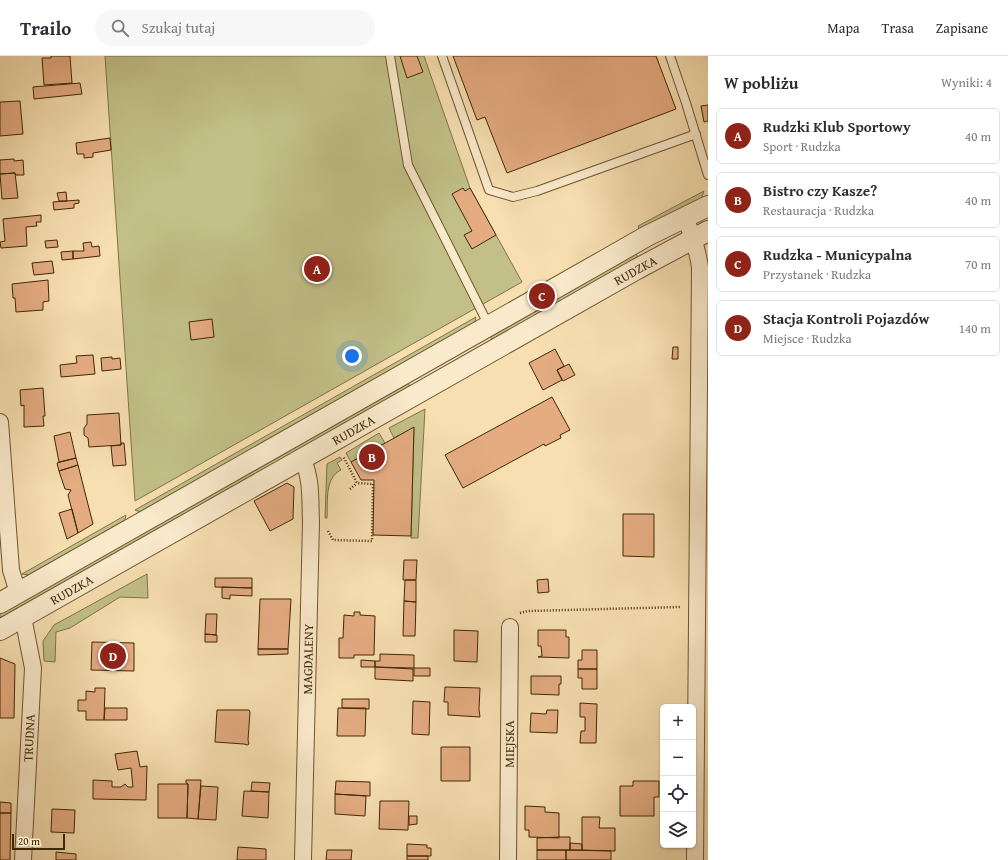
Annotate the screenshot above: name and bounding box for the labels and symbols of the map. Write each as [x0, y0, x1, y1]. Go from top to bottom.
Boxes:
street label: RUDZKA [610, 251, 660, 290]
pin: A [304, 254, 330, 284]
pin: C [529, 281, 555, 311]
your location [342, 346, 362, 366]
street label: RUDZKA [328, 410, 378, 450]
pin: B [359, 442, 385, 472]
street label: RUDZKA [46, 570, 96, 609]
street label: MAGDALENY [298, 623, 318, 694]
pin: D [100, 641, 126, 671]
street label: TRUDNA [18, 714, 40, 762]
street label: MIEJSKA [499, 720, 519, 768]
scale bar [12, 832, 65, 851]

